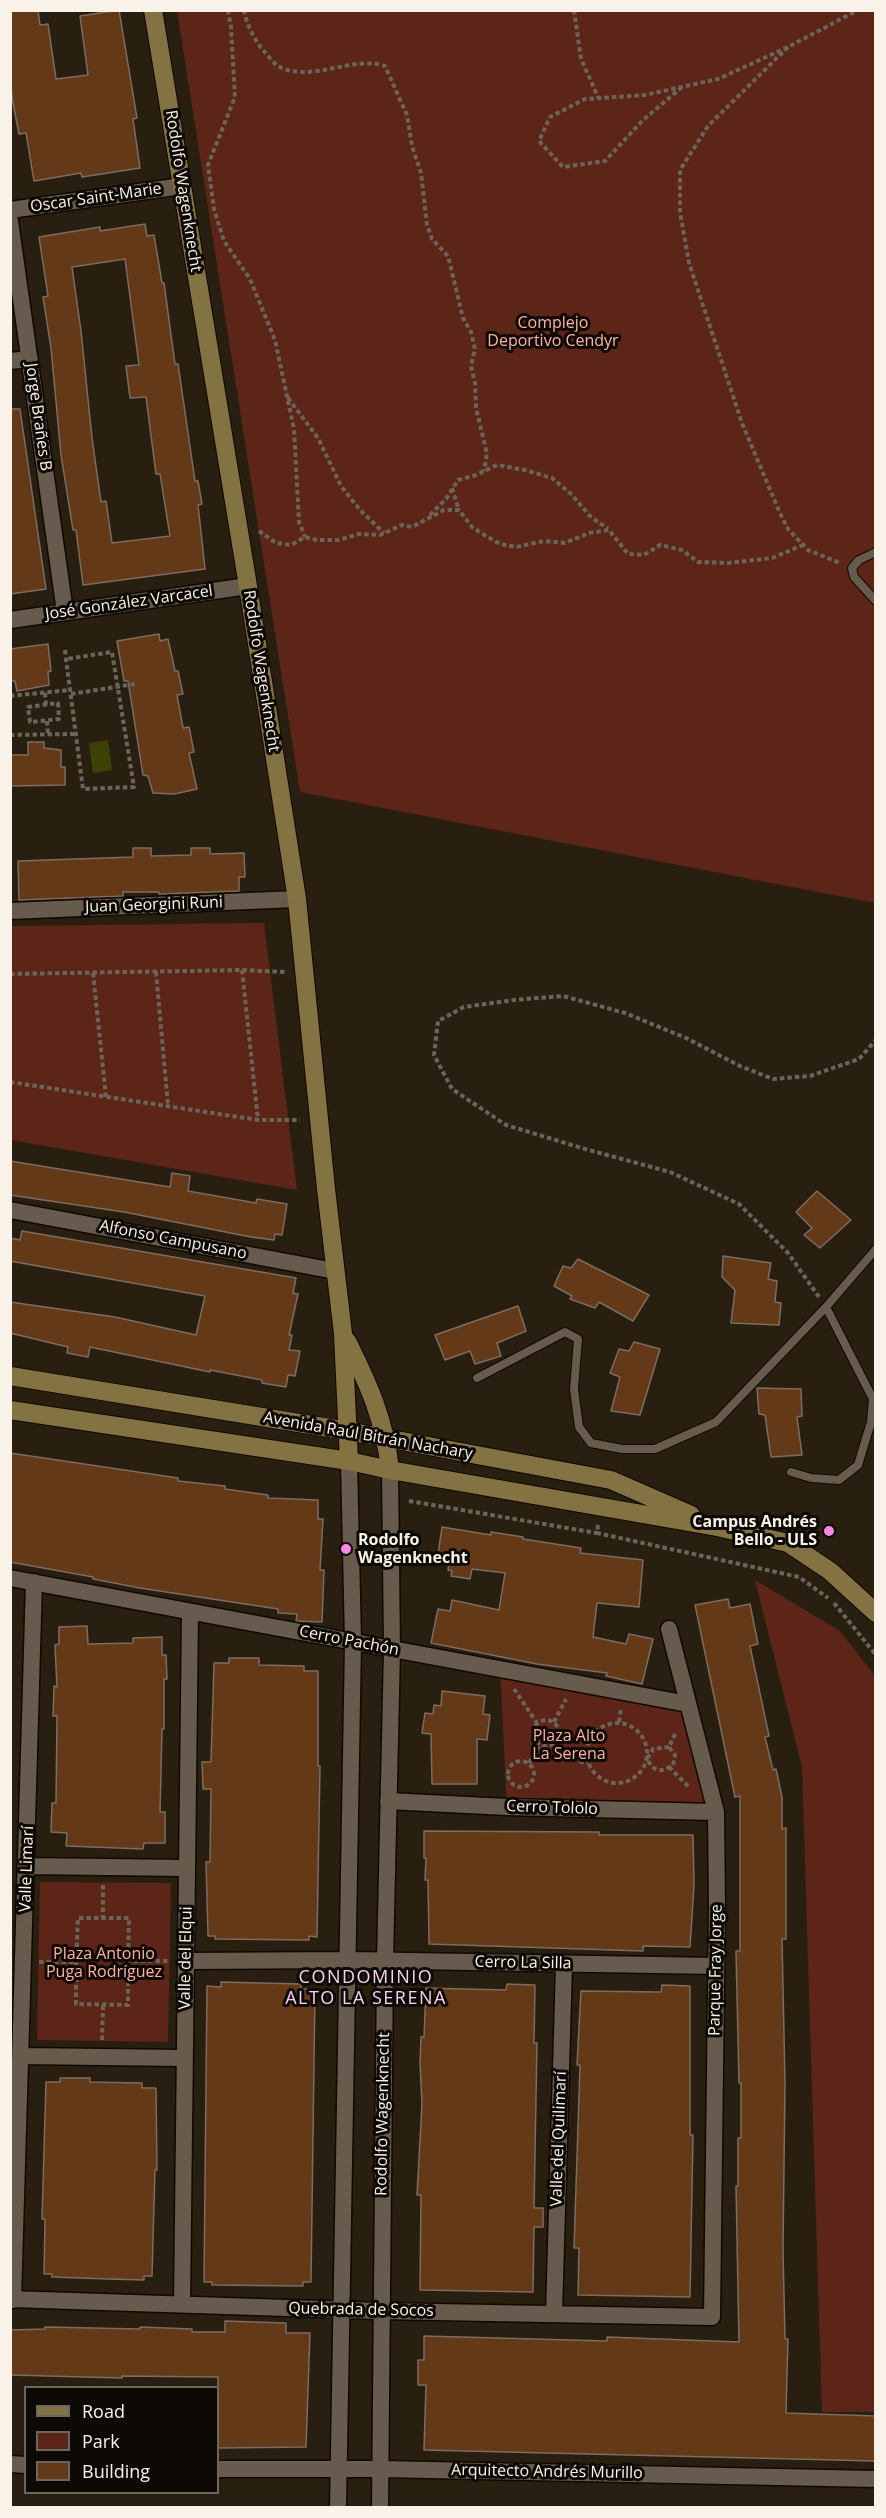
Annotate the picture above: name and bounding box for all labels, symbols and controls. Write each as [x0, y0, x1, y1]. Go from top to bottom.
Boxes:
street label: Rodolfo Wagenknecht [161, 109, 205, 273]
street label: Oscar Saint-Marie [29, 179, 163, 217]
park label: Complejo Deportivo Cendyr [487, 313, 619, 351]
street label: Jorge Brañes B [21, 362, 55, 472]
street label: José González Varcacel [44, 582, 214, 624]
street label: Rodolfo Wagenknecht [239, 589, 283, 753]
street label: Juan Georgini Runi [85, 893, 223, 917]
street label: Alfonso Campusano [98, 1216, 248, 1264]
street label: Avenida Raúl Bitrán Nachary [262, 1408, 474, 1464]
place label: Campus Andrés Bello - ULS [692, 1512, 817, 1550]
marker: Campus Andrés Bello - ULS [822, 1524, 836, 1538]
place label: Rodolfo Wagenknecht [358, 1530, 468, 1568]
marker: Rodolfo Wagenknecht [339, 1542, 353, 1556]
street label: Cerro Pachón [297, 1622, 401, 1660]
park label: Plaza Alto La Serena [532, 1726, 606, 1764]
street label: Cerro Tololo [506, 1797, 598, 1819]
street label: Valle Limarí [16, 1826, 38, 1912]
street label: Parque Fray Jorge [705, 1904, 727, 2036]
street label: Valle del Elqui [176, 1906, 196, 2010]
park label: Plaza Antonio Puga Rodríguez [46, 1944, 162, 1982]
street label: Cerro La Silla [474, 1953, 572, 1973]
district label: CONDOMINIO ALTO LA SERENA [285, 1967, 447, 2010]
street label: Rodolfo Wagenknecht [372, 2032, 394, 2196]
street label: Valle del Quilimarí [547, 2071, 571, 2207]
street label: Quebrada de Socos [288, 2299, 434, 2321]
legend [24, 2386, 219, 2494]
text: Road [82, 2399, 125, 2423]
text: Park [82, 2429, 120, 2453]
text: Building [82, 2459, 150, 2483]
street label: Arquitecto Andrés Murillo [451, 2461, 643, 2483]

